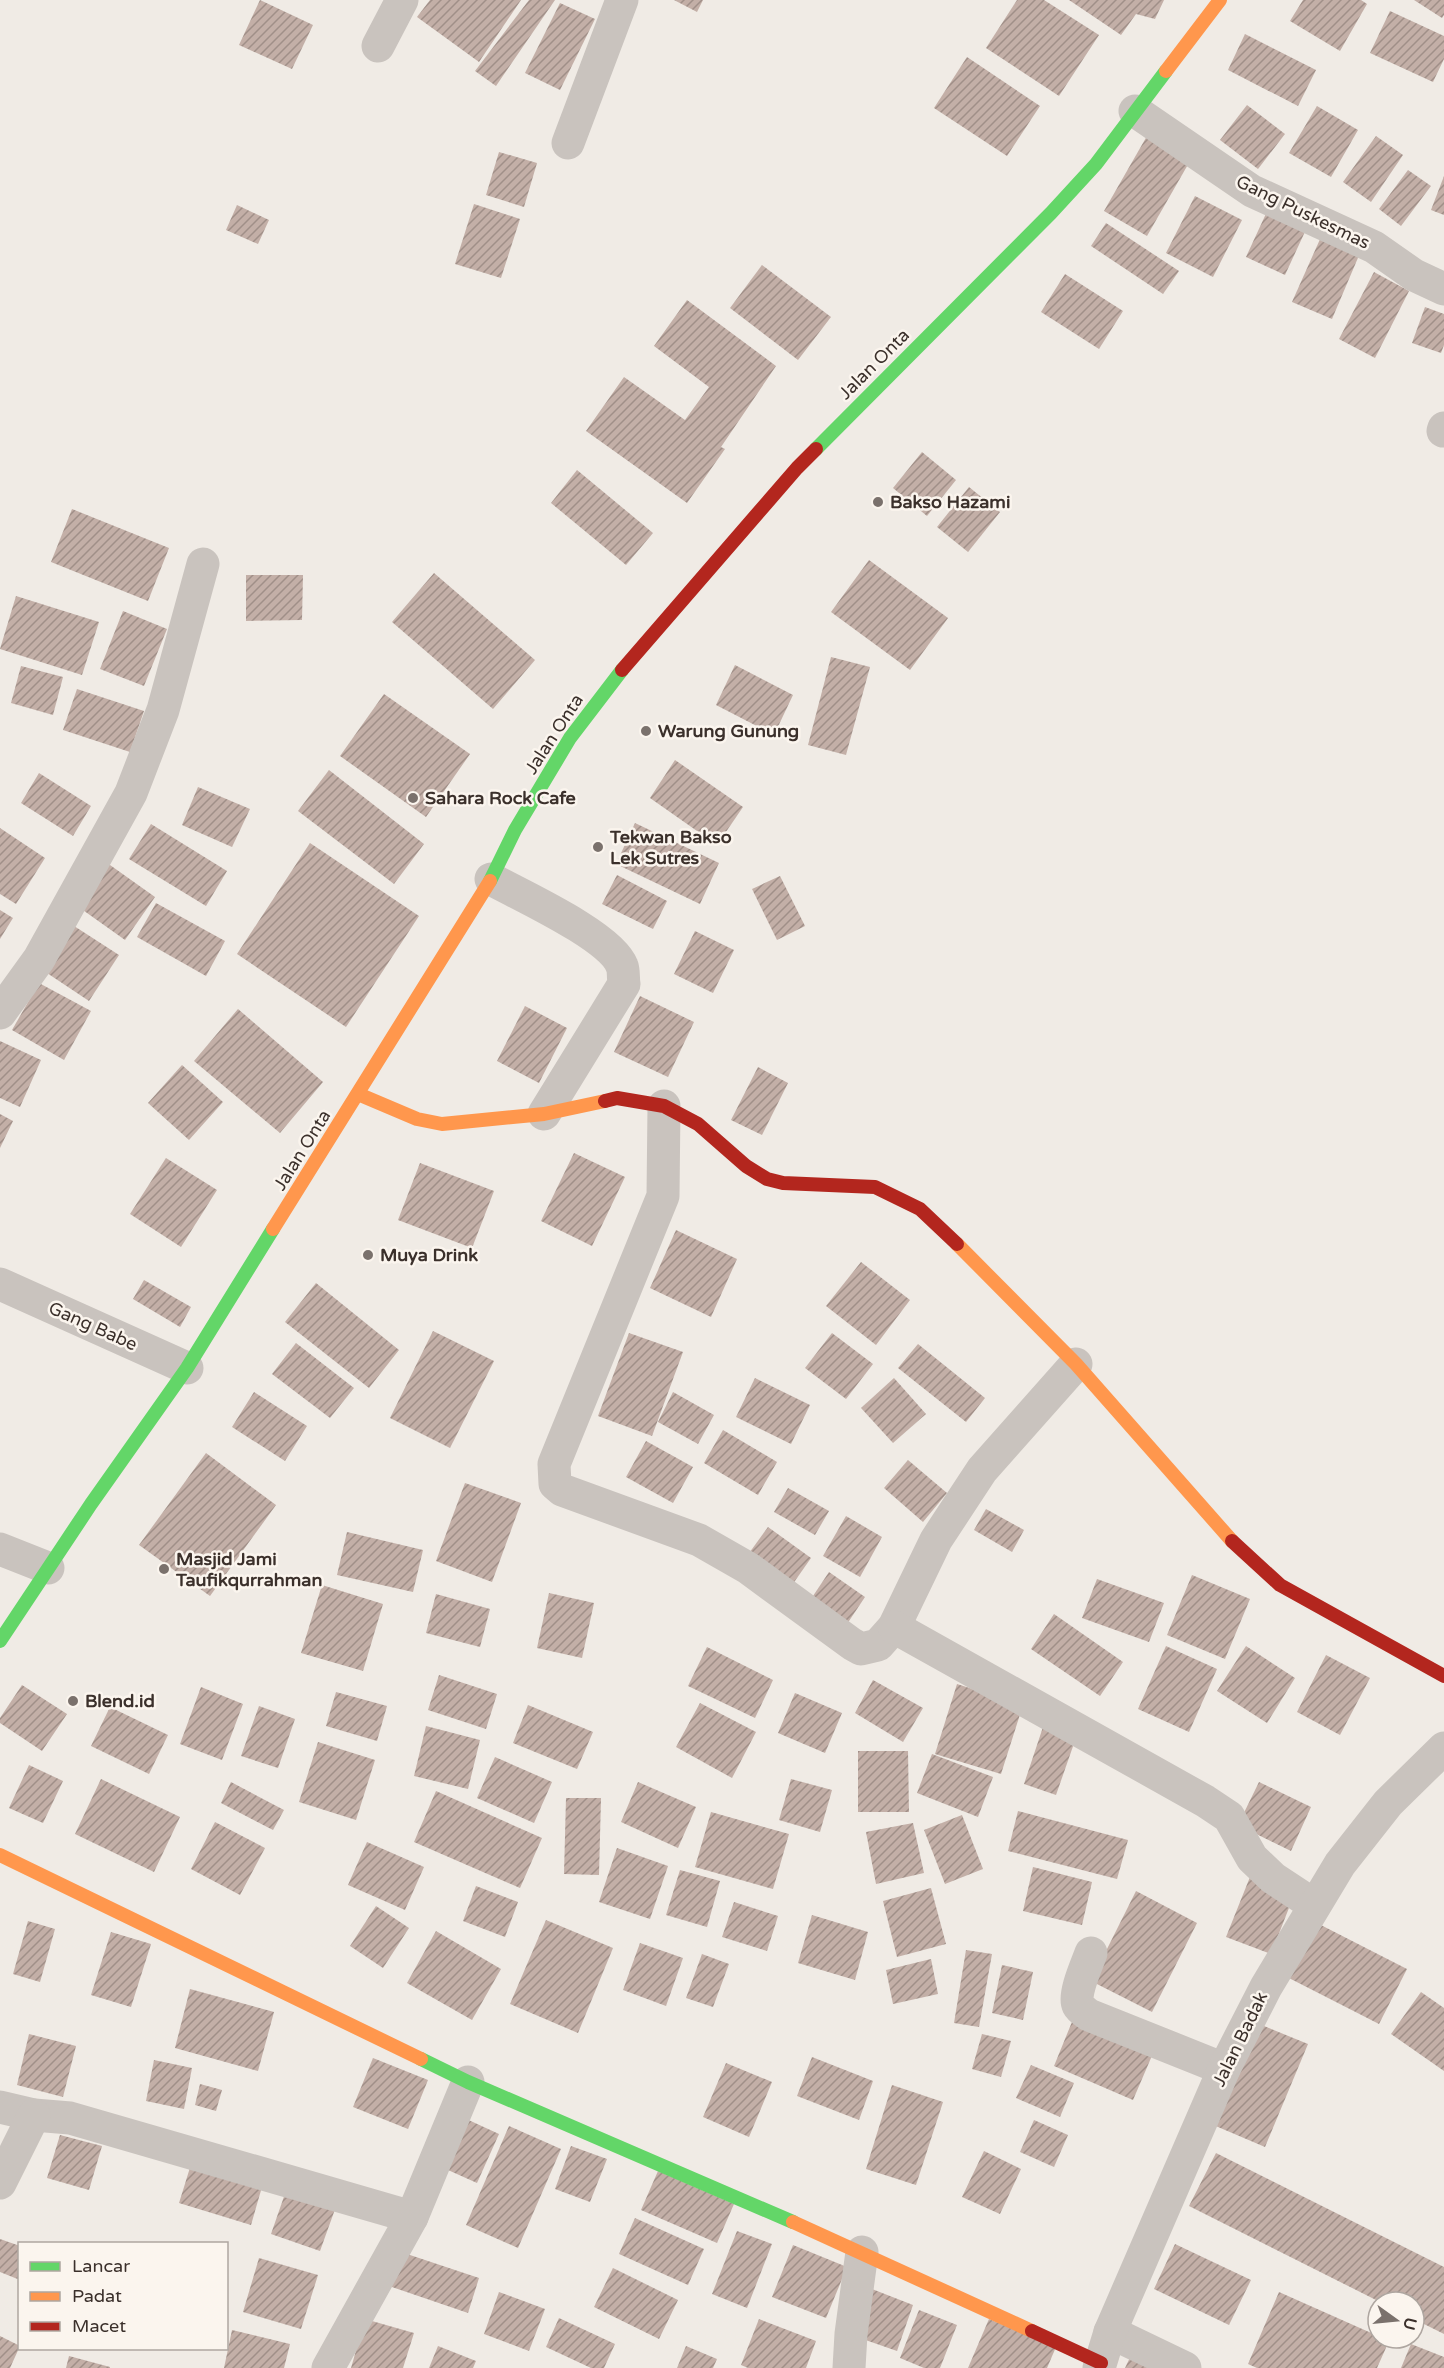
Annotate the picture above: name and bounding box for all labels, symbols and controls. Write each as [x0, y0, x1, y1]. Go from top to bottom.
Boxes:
street label: Gang Puskesmas [1233, 170, 1373, 254]
street label: Jalan Onta [834, 324, 914, 404]
place label: Bakso Hazami [890, 491, 1010, 513]
marker: Bakso Hazami [871, 495, 885, 509]
street label: Jalan Onta [520, 690, 588, 778]
place label: Warung Gunung [658, 720, 799, 742]
marker: Warung Gunung [639, 724, 653, 738]
place label: Sahara Rock Cafe [425, 787, 576, 809]
marker: Sahara Rock Cafe [406, 791, 420, 805]
place label: Tekwan Bakso Lek Sutres [609, 826, 732, 869]
marker: Tekwan Bakso Lek Sutres [591, 840, 605, 854]
street label: Jalan Onta [269, 1106, 335, 1194]
place label: Muya Drink [380, 1244, 478, 1266]
marker: Muya Drink [361, 1248, 375, 1262]
street label: Gang Babe [45, 1297, 141, 1355]
place label: Masjid Jami Taufikqurrahman [175, 1548, 322, 1591]
marker: Masjid Jami Taufikqurrahman [157, 1562, 171, 1576]
place label: Blend.id [85, 1690, 155, 1712]
marker: Blend.id [66, 1694, 80, 1708]
street label: Jalan Badak [1208, 1988, 1272, 2090]
legend [18, 2242, 228, 2350]
text: Lancar [72, 2255, 130, 2277]
text: Padat [72, 2285, 122, 2307]
north arrow [1366, 2290, 1426, 2350]
text: Macet [72, 2315, 126, 2337]
text: U [1398, 2315, 1421, 2332]

